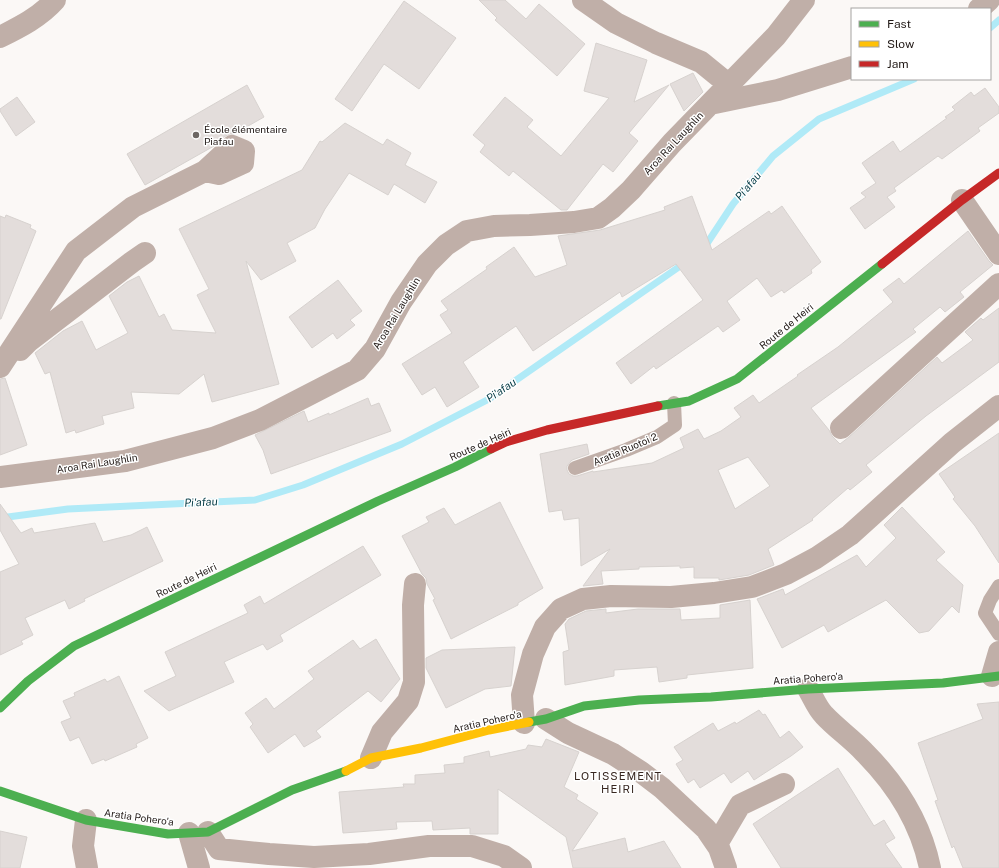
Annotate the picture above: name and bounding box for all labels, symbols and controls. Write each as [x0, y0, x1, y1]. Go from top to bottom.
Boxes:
legend [851, 8, 991, 80]
text: Fast [887, 17, 912, 31]
text: Slow [887, 37, 915, 51]
text: Jam [887, 57, 909, 71]
street label: Aroa Rai Laughlin [641, 109, 705, 177]
place label: École élémentaire Piafau [204, 123, 288, 147]
marker: École élémentaire Piafau [191, 130, 201, 140]
water label: Pi'afau [733, 169, 763, 203]
street label: Aroa Rai Laughlin [370, 275, 422, 351]
street label: Route de Heiri [757, 301, 815, 351]
water label: Pi'afau [484, 376, 518, 404]
street label: Route de Heiri [447, 425, 513, 463]
street label: Aratia Ruotoi 2 [591, 430, 659, 468]
street label: Aroa Rai Laughlin [56, 451, 139, 475]
water label: Pi'afau [184, 495, 218, 509]
street label: Route de Heiri [154, 560, 218, 600]
street label: Aratia Pohero'a [773, 670, 843, 686]
street label: Aratia Pohero'a [452, 707, 522, 735]
district label: LOTISSEMENT HEIRI [574, 770, 662, 795]
street label: Aratia Pohero'a [103, 806, 175, 828]

